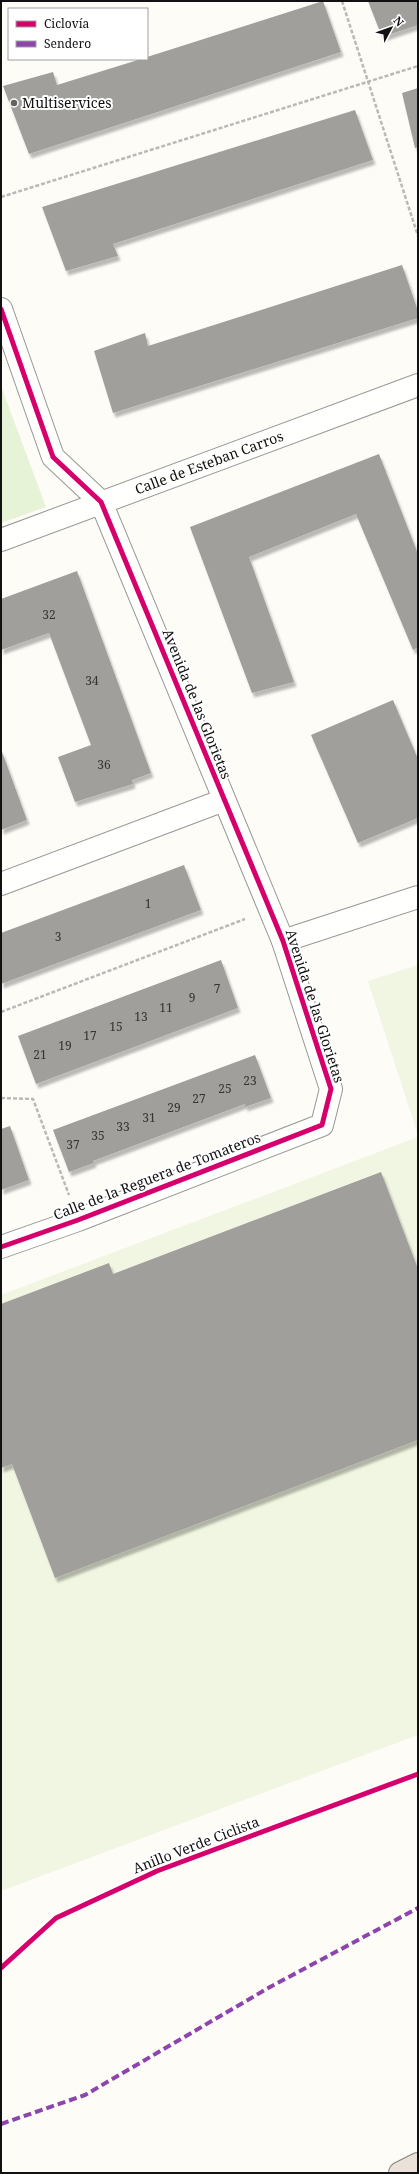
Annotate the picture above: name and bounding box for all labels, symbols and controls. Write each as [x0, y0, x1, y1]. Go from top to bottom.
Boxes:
legend [8, 8, 148, 60]
north arrow [371, 8, 411, 48]
text: N [390, 13, 408, 30]
text: Ciclovía [44, 15, 90, 32]
text: Sendero [44, 35, 91, 52]
place label: Multiservices [22, 93, 111, 112]
marker: Multiservices [9, 98, 19, 108]
street label: Calle de Esteban Carros [132, 426, 286, 498]
house number: 32 [42, 606, 56, 623]
street label: Avenida de las Glorietas [159, 626, 236, 782]
house number: 34 [85, 672, 99, 689]
house number: 36 [97, 756, 111, 773]
house number: 1 [145, 895, 151, 912]
street label: Avenida de las Glorietas [282, 927, 349, 1085]
house number: 3 [55, 928, 62, 945]
house number: 7 [214, 980, 221, 997]
house number: 9 [189, 989, 195, 1006]
house number: 11 [159, 999, 173, 1016]
house number: 13 [134, 1008, 148, 1025]
house number: 15 [109, 1018, 123, 1035]
house number: 17 [83, 1027, 97, 1044]
house number: 19 [58, 1037, 72, 1054]
house number: 21 [33, 1046, 47, 1063]
house number: 23 [243, 1072, 257, 1089]
house number: 25 [218, 1080, 232, 1097]
house number: 27 [192, 1090, 206, 1107]
house number: 29 [167, 1099, 181, 1116]
house number: 31 [142, 1109, 156, 1126]
house number: 33 [116, 1118, 130, 1135]
street label: Calle de la Reguera de Tomateros [50, 1127, 263, 1224]
house number: 35 [91, 1127, 105, 1144]
house number: 37 [66, 1136, 80, 1153]
street label: Anillo Verde Ciclista [130, 1812, 262, 1877]

